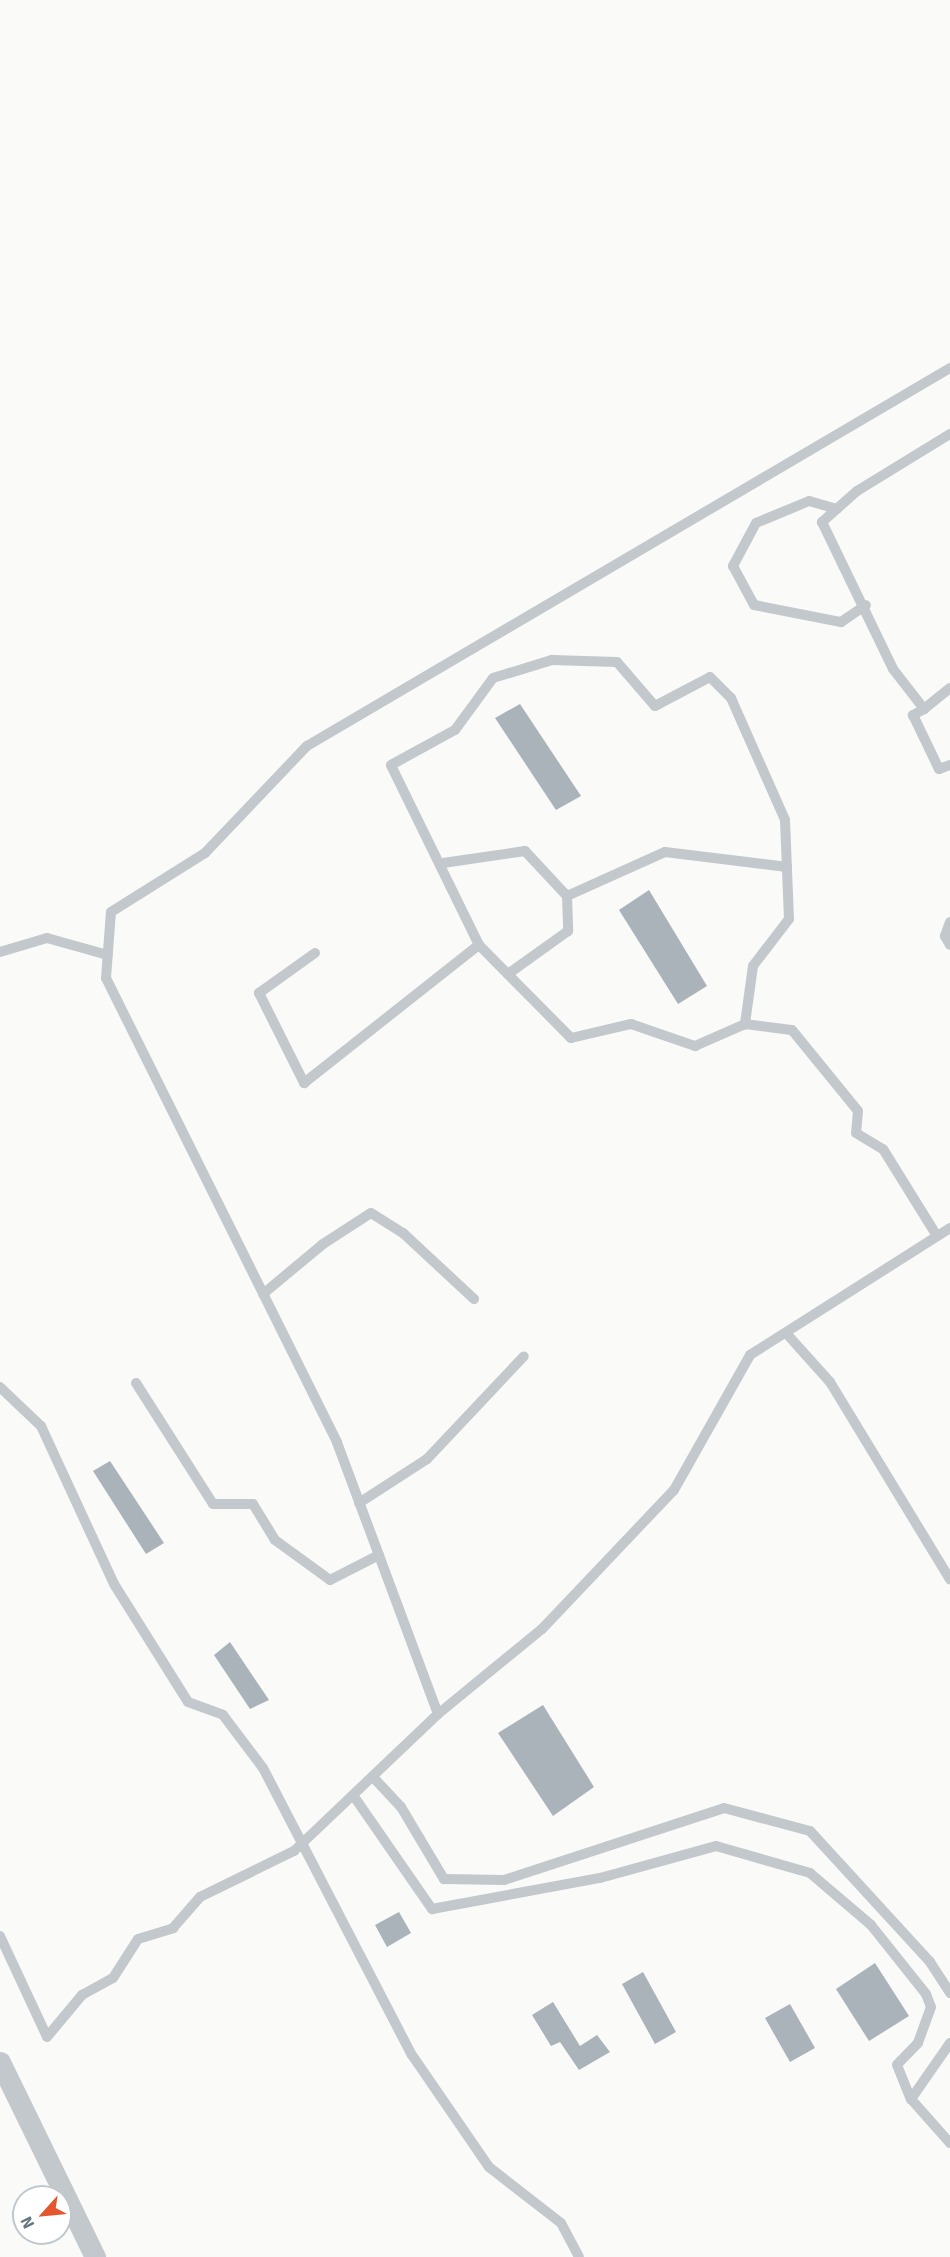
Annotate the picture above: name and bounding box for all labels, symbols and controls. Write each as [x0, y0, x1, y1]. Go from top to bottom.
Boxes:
north arrow [12, 2185, 72, 2245]
text: N [16, 2213, 39, 2232]

